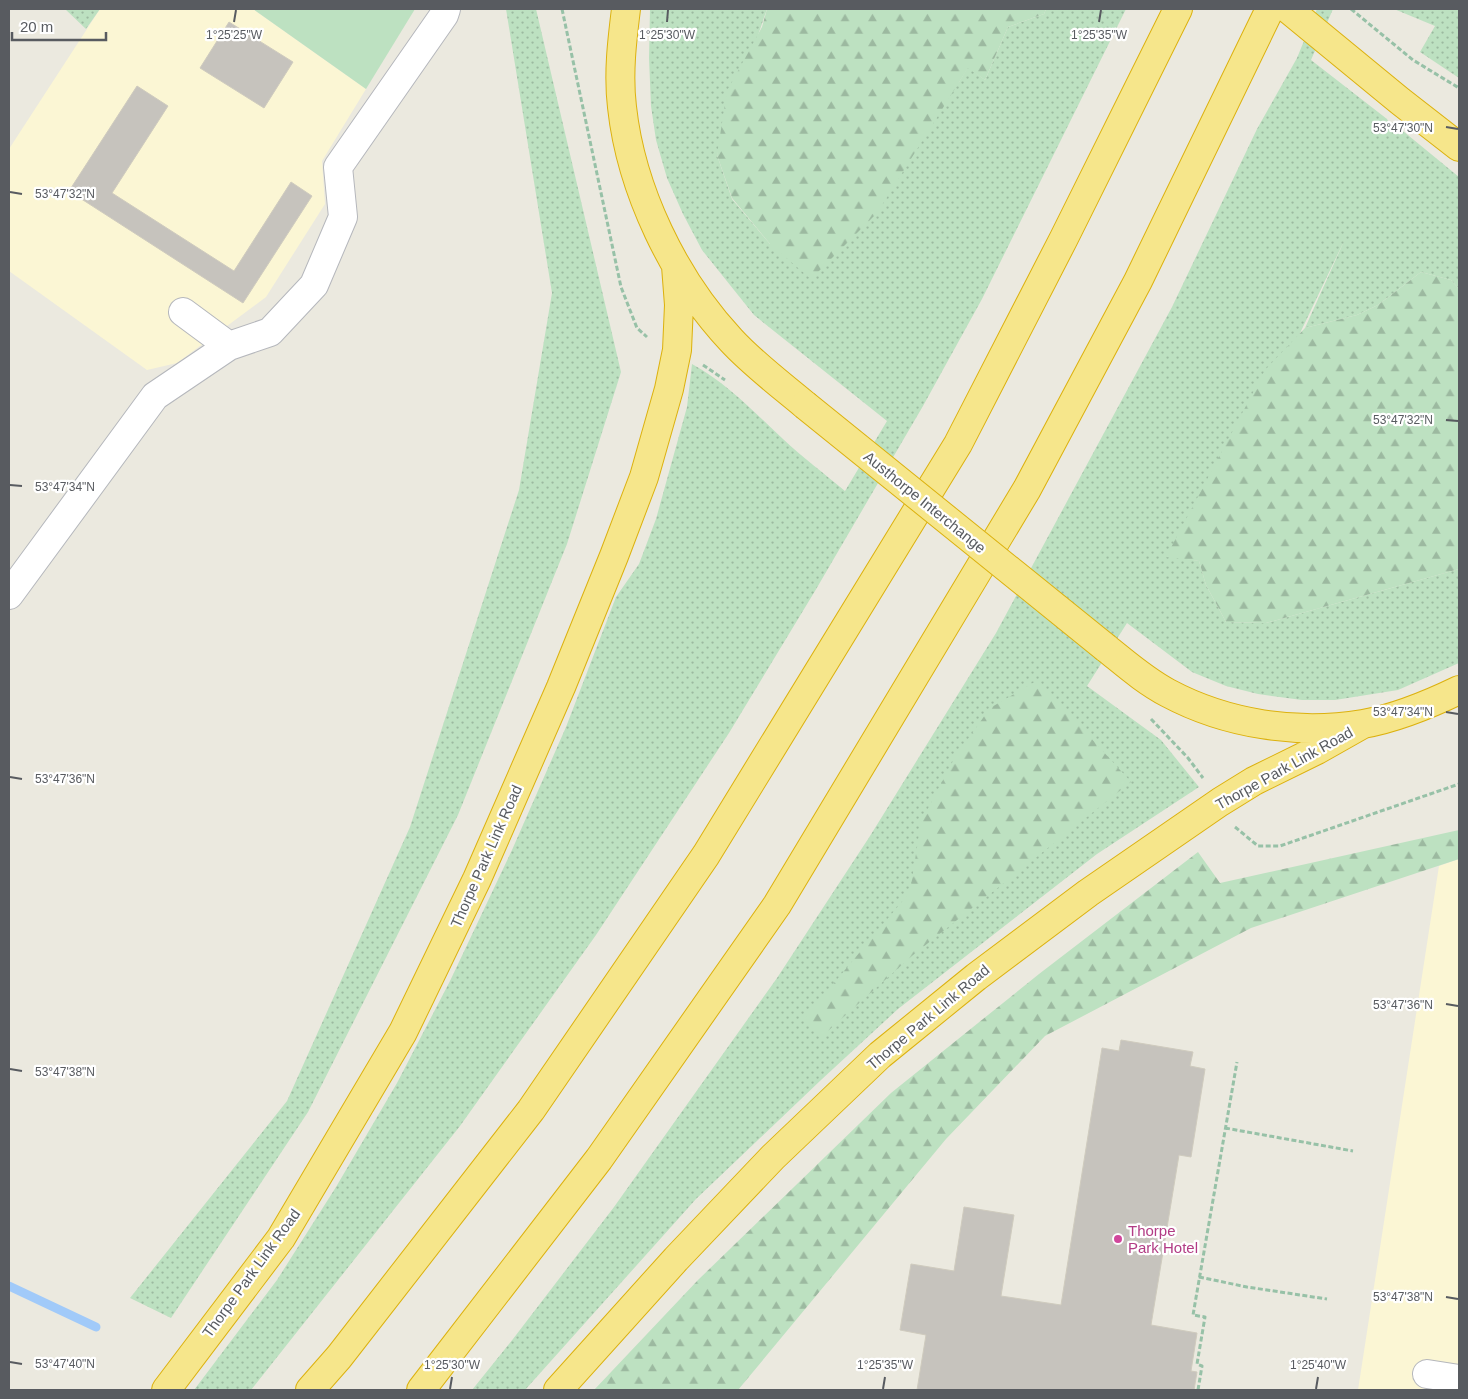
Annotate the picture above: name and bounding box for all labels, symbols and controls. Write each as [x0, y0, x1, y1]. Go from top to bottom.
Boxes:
scale bar [12, 10, 106, 42]
text: 20 m [20, 18, 53, 35]
text: 1°25'25"W [206, 28, 263, 42]
text: 1°25'30"W [639, 28, 696, 42]
text: 1°25'35"W [1071, 28, 1128, 42]
text: 53°47'30"N [1373, 121, 1433, 135]
text: 53°47'32"N [35, 187, 95, 201]
text: 53°47'32"N [1373, 413, 1433, 427]
street label: Austhorpe Interchange [861, 448, 989, 556]
text: 53°47'34"N [35, 480, 95, 494]
text: 53°47'34"N [1373, 705, 1433, 719]
street label: Thorpe Park Link Road [1212, 723, 1356, 813]
text: 53°47'36"N [35, 772, 95, 786]
street label: Thorpe Park Link Road [447, 782, 525, 930]
street label: Thorpe Park Link Road [863, 961, 993, 1073]
text: 53°47'36"N [1373, 998, 1433, 1012]
text: 53°47'38"N [35, 1065, 95, 1079]
street label: Thorpe Park Link Road [199, 1206, 303, 1340]
place label: Thorpe Park Hotel [1128, 1222, 1198, 1256]
marker: Thorpe Park Hotel [1112, 1233, 1124, 1245]
text: 53°47'38"N [1373, 1290, 1433, 1304]
text: 53°47'40"N [35, 1357, 95, 1371]
text: 1°25'30"W [424, 1358, 481, 1372]
text: 1°25'35"W [857, 1358, 914, 1372]
text: 1°25'40"W [1290, 1358, 1347, 1372]

